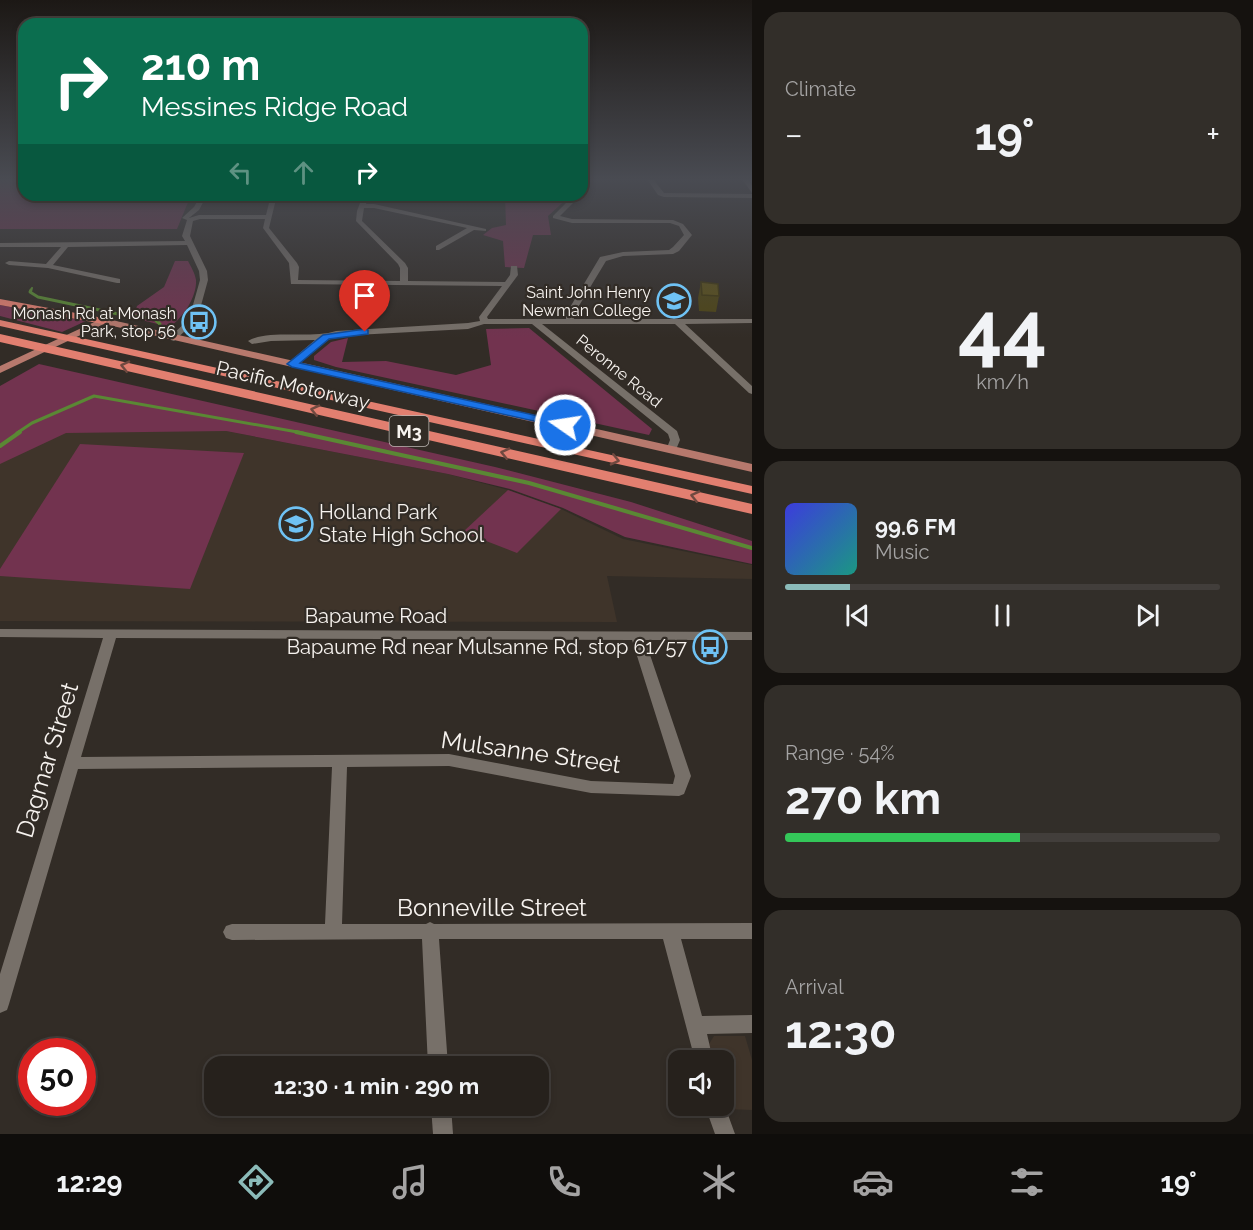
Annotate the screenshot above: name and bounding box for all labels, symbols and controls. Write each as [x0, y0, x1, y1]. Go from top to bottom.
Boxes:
text: 210 m [141, 41, 260, 90]
icon: right [42, 42, 120, 120]
text: Climate [785, 77, 856, 101]
text: Messines Ridge Road [141, 91, 408, 122]
text: 19° [974, 108, 1035, 161]
text: − [785, 115, 803, 154]
text: + [1206, 115, 1220, 154]
icon: left [224, 156, 257, 189]
icon: ahead [287, 156, 320, 189]
icon: right [350, 156, 383, 189]
pin [339, 270, 390, 332]
icon: arrive [348, 279, 381, 312]
place label: Saint John Henry Newman College [522, 283, 651, 320]
school or university icon: Saint John Henry Newman College [656, 283, 692, 319]
text: 44 [958, 285, 1047, 376]
place label: Monash Rd at Monash Park, stop 56 [13, 304, 176, 341]
bus stop icon: Monash Rd at Monash Park, stop 56 [181, 304, 217, 340]
street label: Peronne Road [572, 331, 666, 411]
street label: Pacific Motorway [214, 356, 372, 414]
one-way arrow [120, 361, 130, 374]
text: km/h [976, 370, 1029, 394]
position arrow [533, 393, 597, 457]
one-way arrow [310, 404, 320, 417]
road number: M3 [390, 416, 428, 446]
one-way arrow [500, 447, 510, 460]
one-way arrow [610, 453, 620, 466]
one-way arrow [690, 491, 700, 504]
place label: Holland Park State High School [319, 500, 485, 547]
school or university icon: Holland Park State High School [278, 506, 314, 542]
text: 99.6 FM [875, 514, 956, 540]
text: Music [875, 540, 929, 564]
icon: previous [841, 599, 874, 632]
icon: pause [986, 599, 1019, 632]
icon: next [1131, 599, 1164, 632]
street label: Bapaume Road [305, 604, 447, 628]
bus stop icon: Bapaume Rd near Mulsanne Rd, stop 61/57 [692, 629, 728, 665]
place label: Bapaume Rd near Mulsanne Rd, stop 61/57 [287, 635, 687, 659]
street label: Dagmar Street [10, 679, 84, 841]
street label: Mulsanne Street [439, 725, 623, 779]
text: Range · 54% [785, 741, 895, 765]
text: 270 km [785, 772, 941, 825]
street label: Bonneville Street [397, 893, 587, 922]
text: Arrival [785, 975, 844, 999]
text: 12:30 [785, 1006, 896, 1059]
speed limit sign: 50 [18, 1038, 96, 1116]
map controls [668, 1050, 734, 1116]
button: sound [668, 1050, 734, 1116]
text: 12:30 · 1 min · 290 m [274, 1073, 479, 1099]
icon: directions [235, 1161, 277, 1203]
icon: music [389, 1161, 431, 1203]
icon: phone [543, 1161, 585, 1203]
icon: climate [698, 1161, 740, 1203]
icon: car [852, 1161, 894, 1203]
icon: filters [1006, 1161, 1048, 1203]
text: 12:29 [56, 1167, 123, 1198]
text: 19° [1161, 1167, 1197, 1198]

